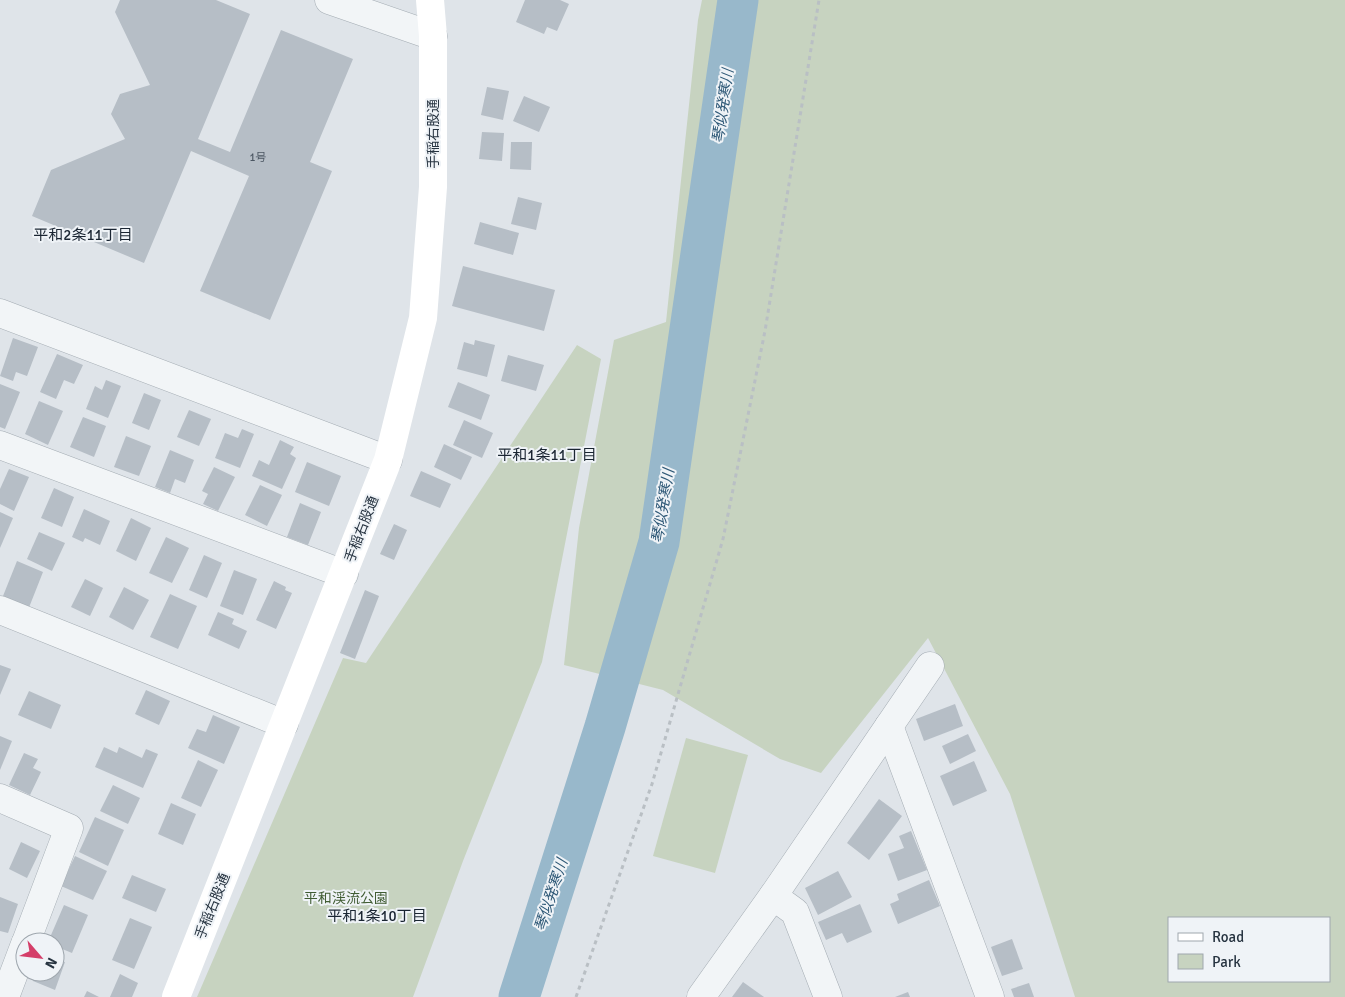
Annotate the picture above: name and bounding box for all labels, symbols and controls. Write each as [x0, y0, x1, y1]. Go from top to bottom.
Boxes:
water label: 琴似発寒川 [709, 66, 737, 144]
street label: 手稲右股通 [425, 99, 442, 169]
house number: 1号 [250, 151, 266, 164]
district label: 平和2条11丁目 [33, 226, 133, 244]
district label: 平和1条11丁目 [497, 446, 597, 464]
water label: 琴似発寒川 [648, 466, 678, 544]
street label: 手稲右股通 [341, 493, 382, 565]
water label: 琴似発寒川 [531, 855, 572, 933]
street label: 手稲右股通 [191, 871, 233, 942]
park label: 平和渓流公園 [304, 890, 388, 907]
district label: 平和1条10丁目 [327, 907, 427, 925]
legend [1168, 917, 1330, 982]
text: Road [1212, 928, 1244, 946]
north arrow [15, 932, 65, 982]
text: Park [1212, 953, 1241, 971]
text: N [41, 955, 61, 971]

